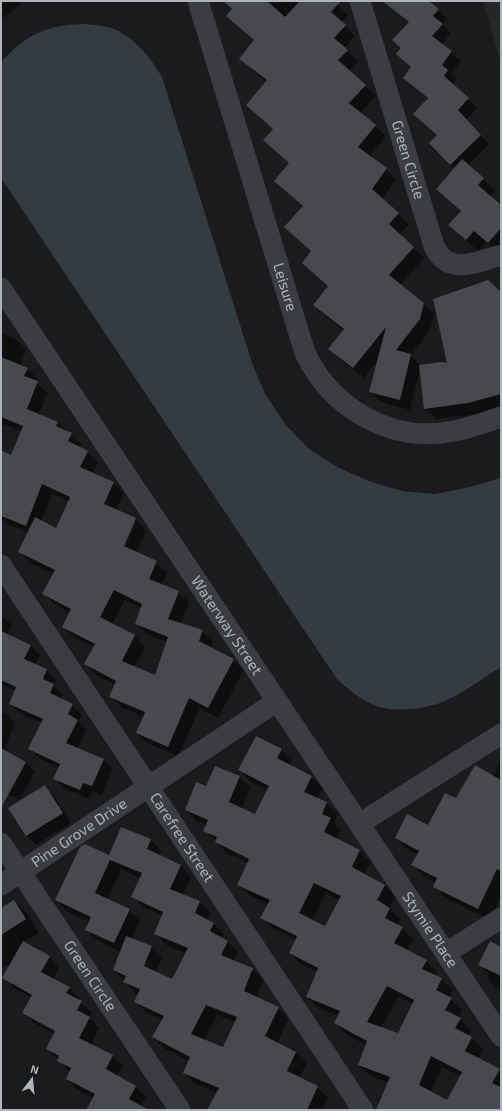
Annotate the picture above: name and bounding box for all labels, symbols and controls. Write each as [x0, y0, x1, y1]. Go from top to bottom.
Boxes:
street label: Green Circle [389, 118, 429, 201]
street label: Leisure [270, 260, 302, 313]
street label: Waterway Street [188, 572, 267, 678]
street label: Carefree Street [147, 789, 219, 885]
street label: Pine Grove Drive [27, 794, 130, 870]
street label: Stymie Place [399, 888, 463, 970]
street label: Green Circle [61, 937, 121, 1014]
north arrow [12, 1059, 52, 1099]
text: N [29, 1062, 41, 1076]

